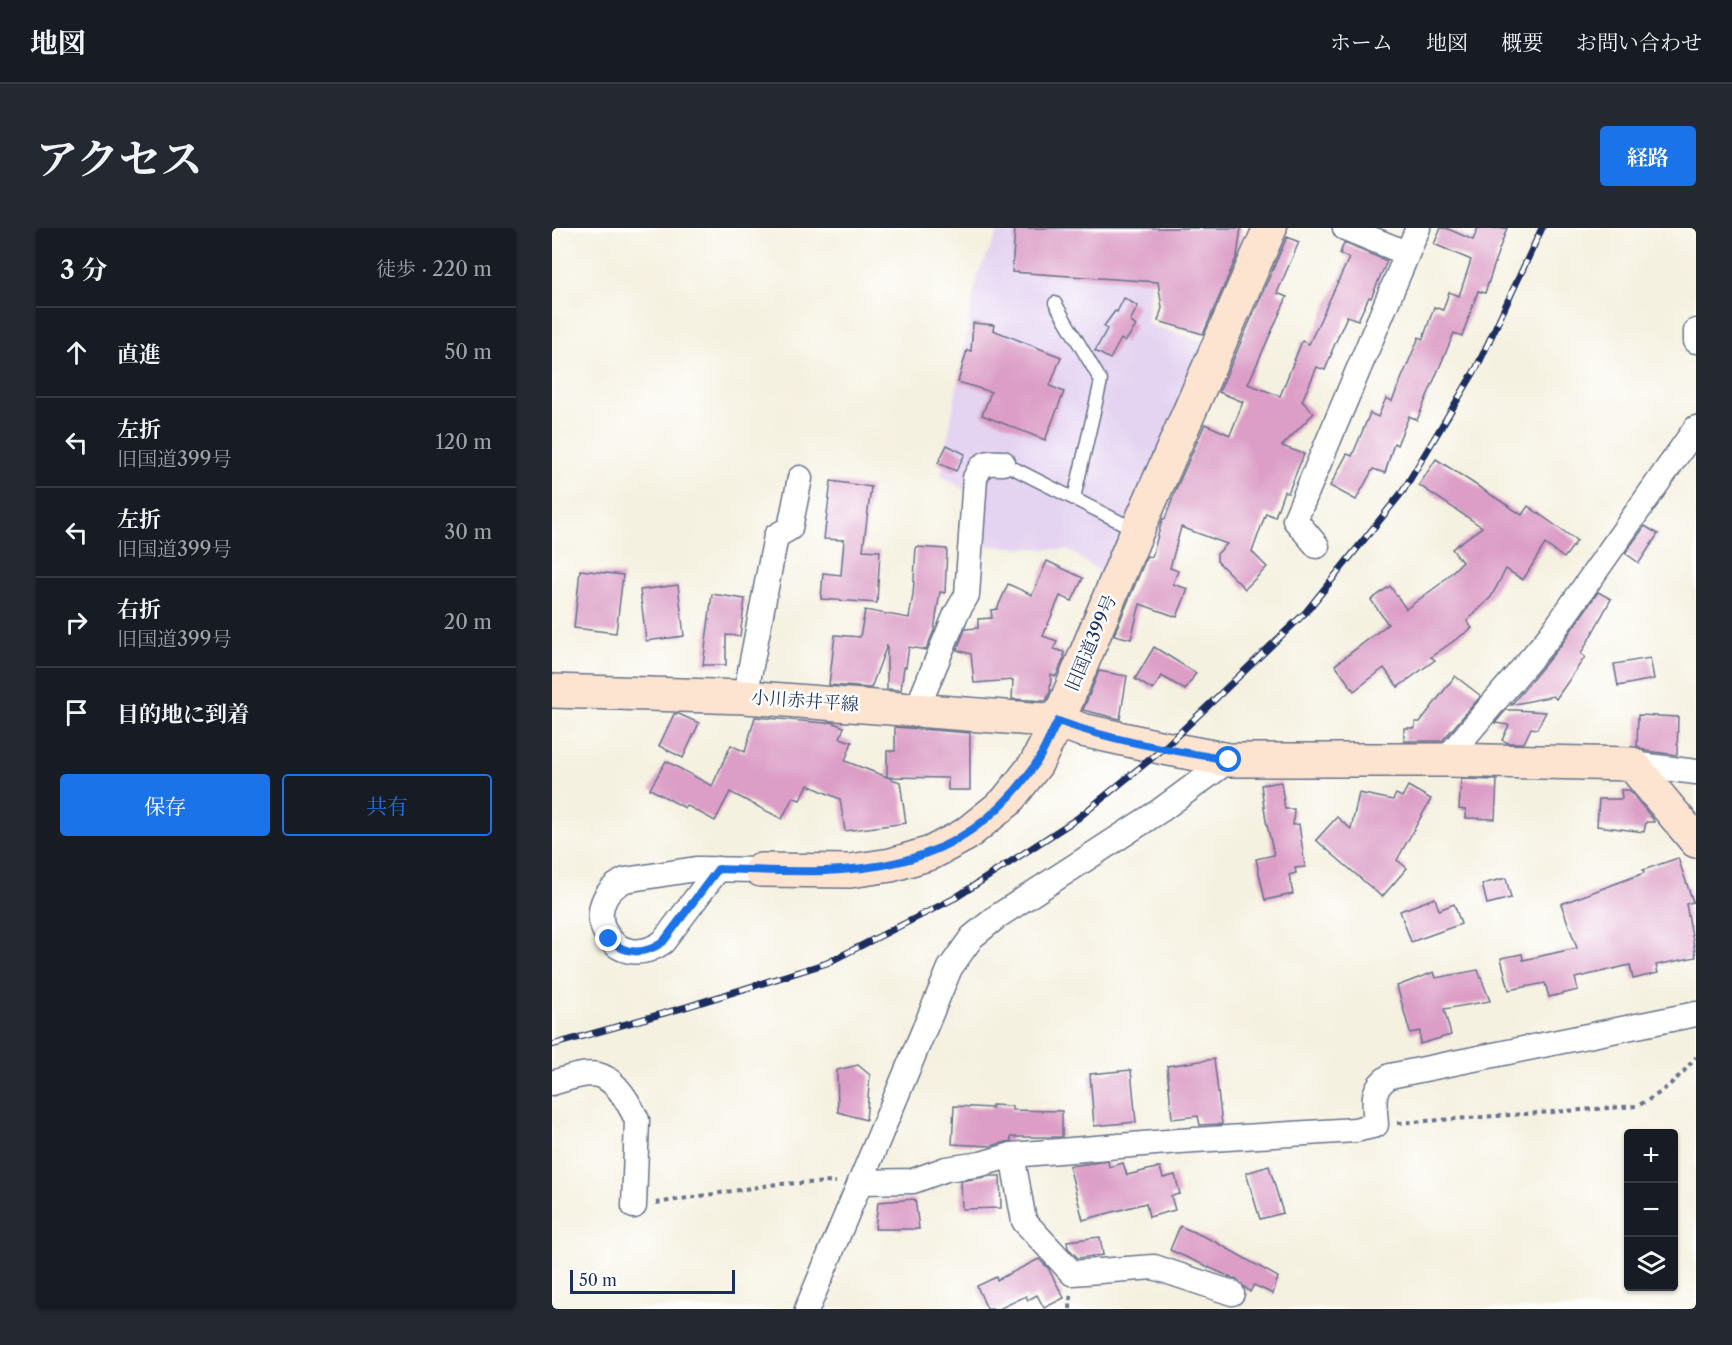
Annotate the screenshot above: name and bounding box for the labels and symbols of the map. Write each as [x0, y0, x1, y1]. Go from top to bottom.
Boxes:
street label: 旧国道399号 [1061, 591, 1121, 695]
street label: 小川赤井平線 [750, 686, 860, 716]
route start [1215, 746, 1241, 772]
route end [595, 925, 621, 951]
scale bar [570, 1267, 735, 1294]

